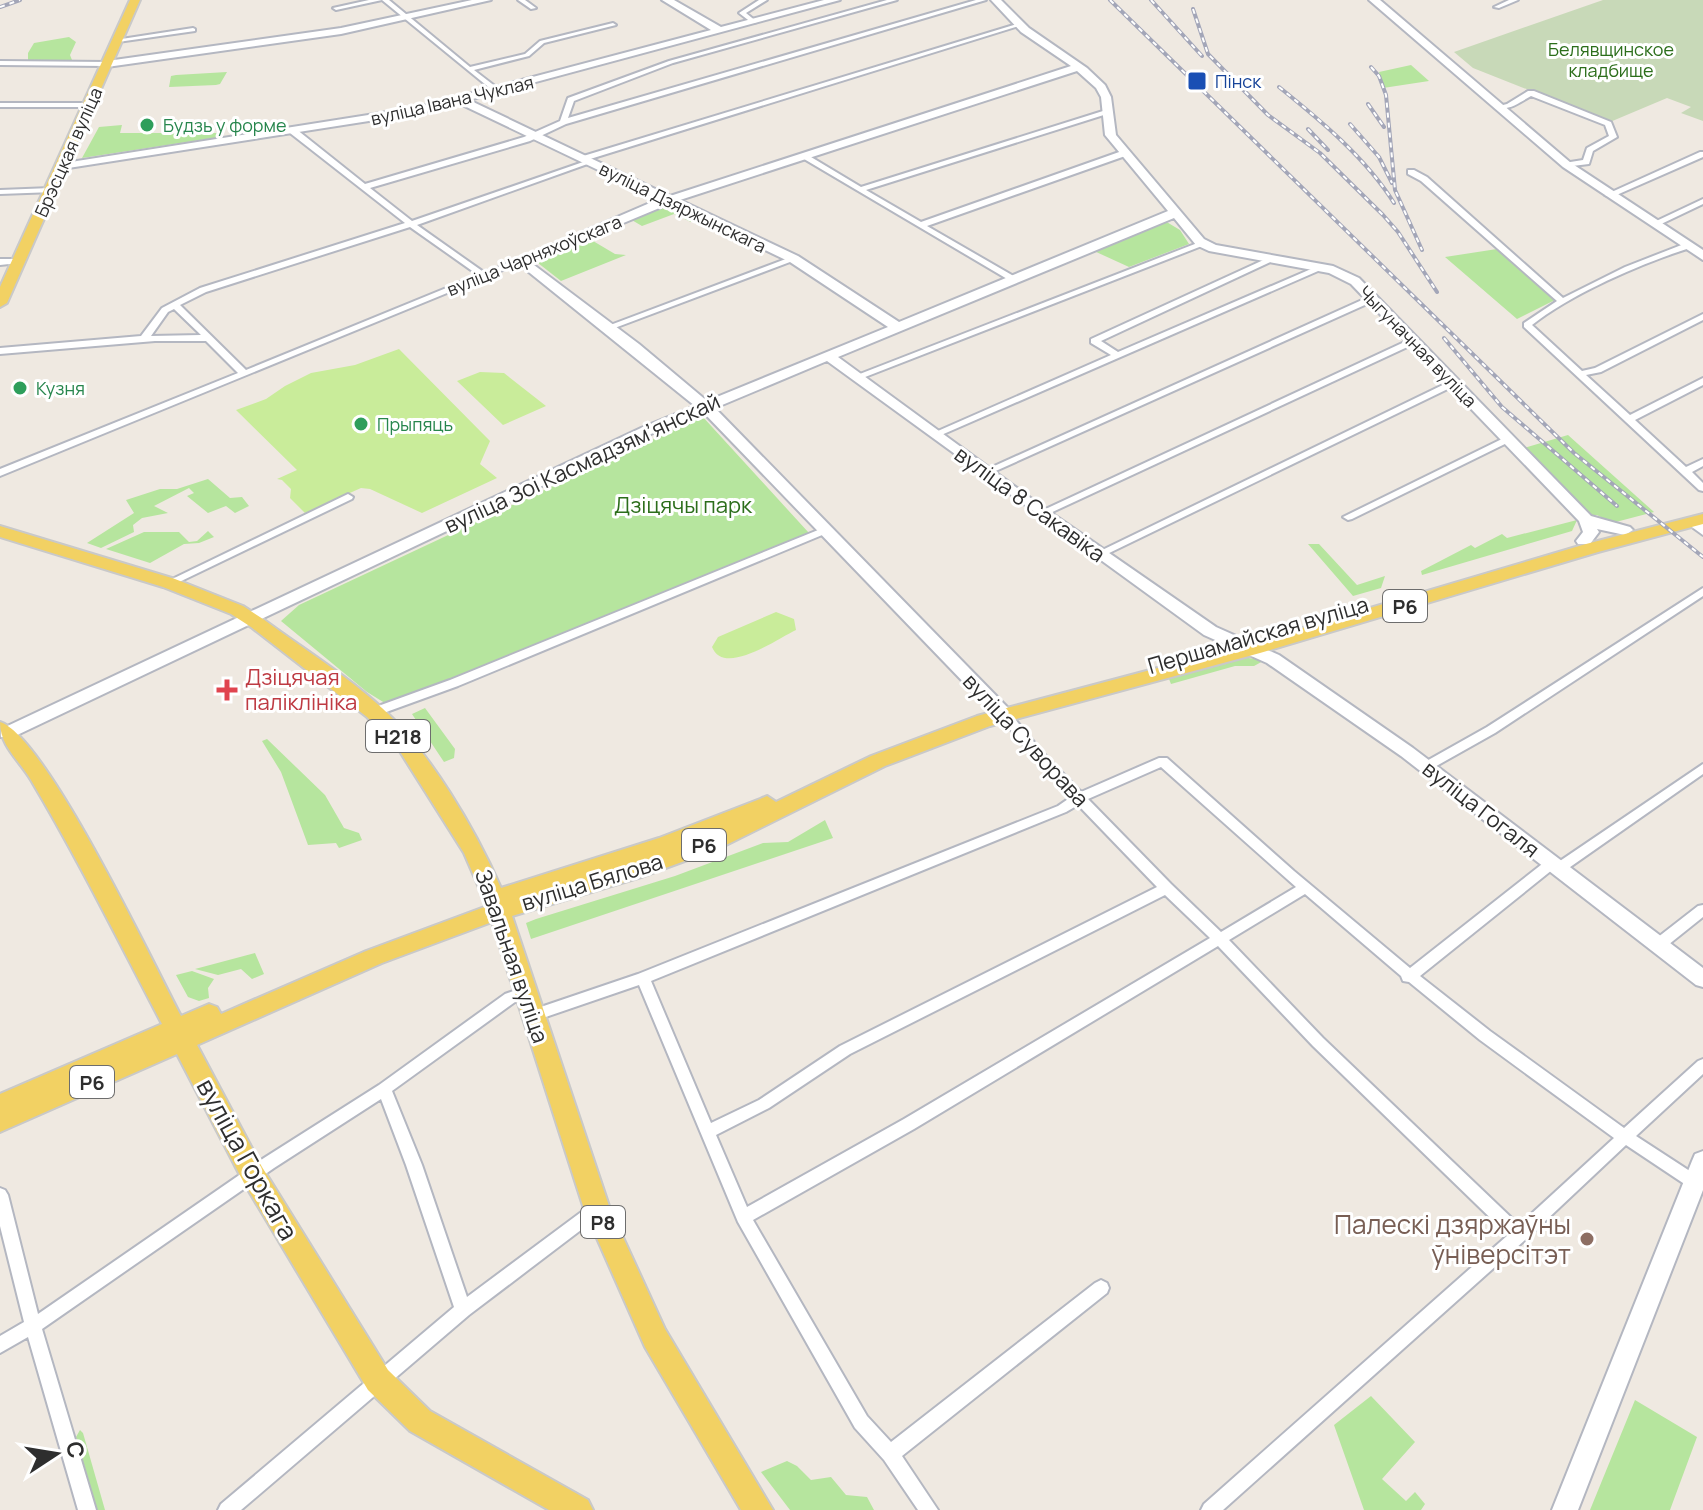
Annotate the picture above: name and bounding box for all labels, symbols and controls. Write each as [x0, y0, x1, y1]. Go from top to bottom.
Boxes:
park label: Белявщинское кладбище [1548, 37, 1674, 82]
place label: Пінск [1215, 69, 1262, 93]
street label: вуліца Івана Чуклая [368, 70, 536, 130]
marker: Пінск [1186, 70, 1208, 92]
street label: Брэсцкая вуліца [29, 83, 107, 221]
place label: Будзь у форме [163, 113, 286, 137]
marker: Будзь у форме [138, 116, 156, 134]
street label: вуліца Дзяржынскага [596, 156, 770, 258]
street label: вуліца Чарняхоўскага [443, 209, 625, 301]
street label: Чыгуначная вуліца [1354, 280, 1482, 412]
place label: Кузня [36, 376, 85, 400]
marker: Кузня [11, 379, 29, 397]
street label: вуліца Зоі Касмадзямʼянскай [439, 386, 725, 540]
place label: Прыпяць [377, 412, 453, 436]
marker: Прыпяць [352, 415, 370, 433]
street label: вуліца 8 Сакавіка [949, 439, 1111, 569]
park label: Дзіцячы парк [614, 490, 753, 520]
street label: Першамайская вуліца [1144, 589, 1372, 681]
road number: Р6 [1383, 590, 1427, 622]
place label: Дзіцячая паліклініка [245, 662, 357, 717]
street label: вуліца Суворава [956, 667, 1096, 813]
marker: Дзіцячая паліклініка [216, 679, 238, 701]
road number: Н218 [366, 720, 430, 752]
street label: вуліца Гогаля [1416, 754, 1546, 864]
road number: Р6 [682, 829, 726, 861]
street label: вуліца Бялова [518, 846, 666, 918]
street label: Завальная вуліца [468, 865, 556, 1047]
road number: Р6 [70, 1066, 114, 1098]
street label: вуліца Горкага [189, 1072, 307, 1246]
road number: Р8 [581, 1206, 625, 1238]
place label: Палескі дзяржаўны ўніверсітэт [1334, 1206, 1571, 1272]
marker: Палескі дзяржаўны ўніверсітэт [1578, 1230, 1596, 1248]
north arrow [16, 1414, 96, 1494]
text: С [59, 1439, 92, 1461]

